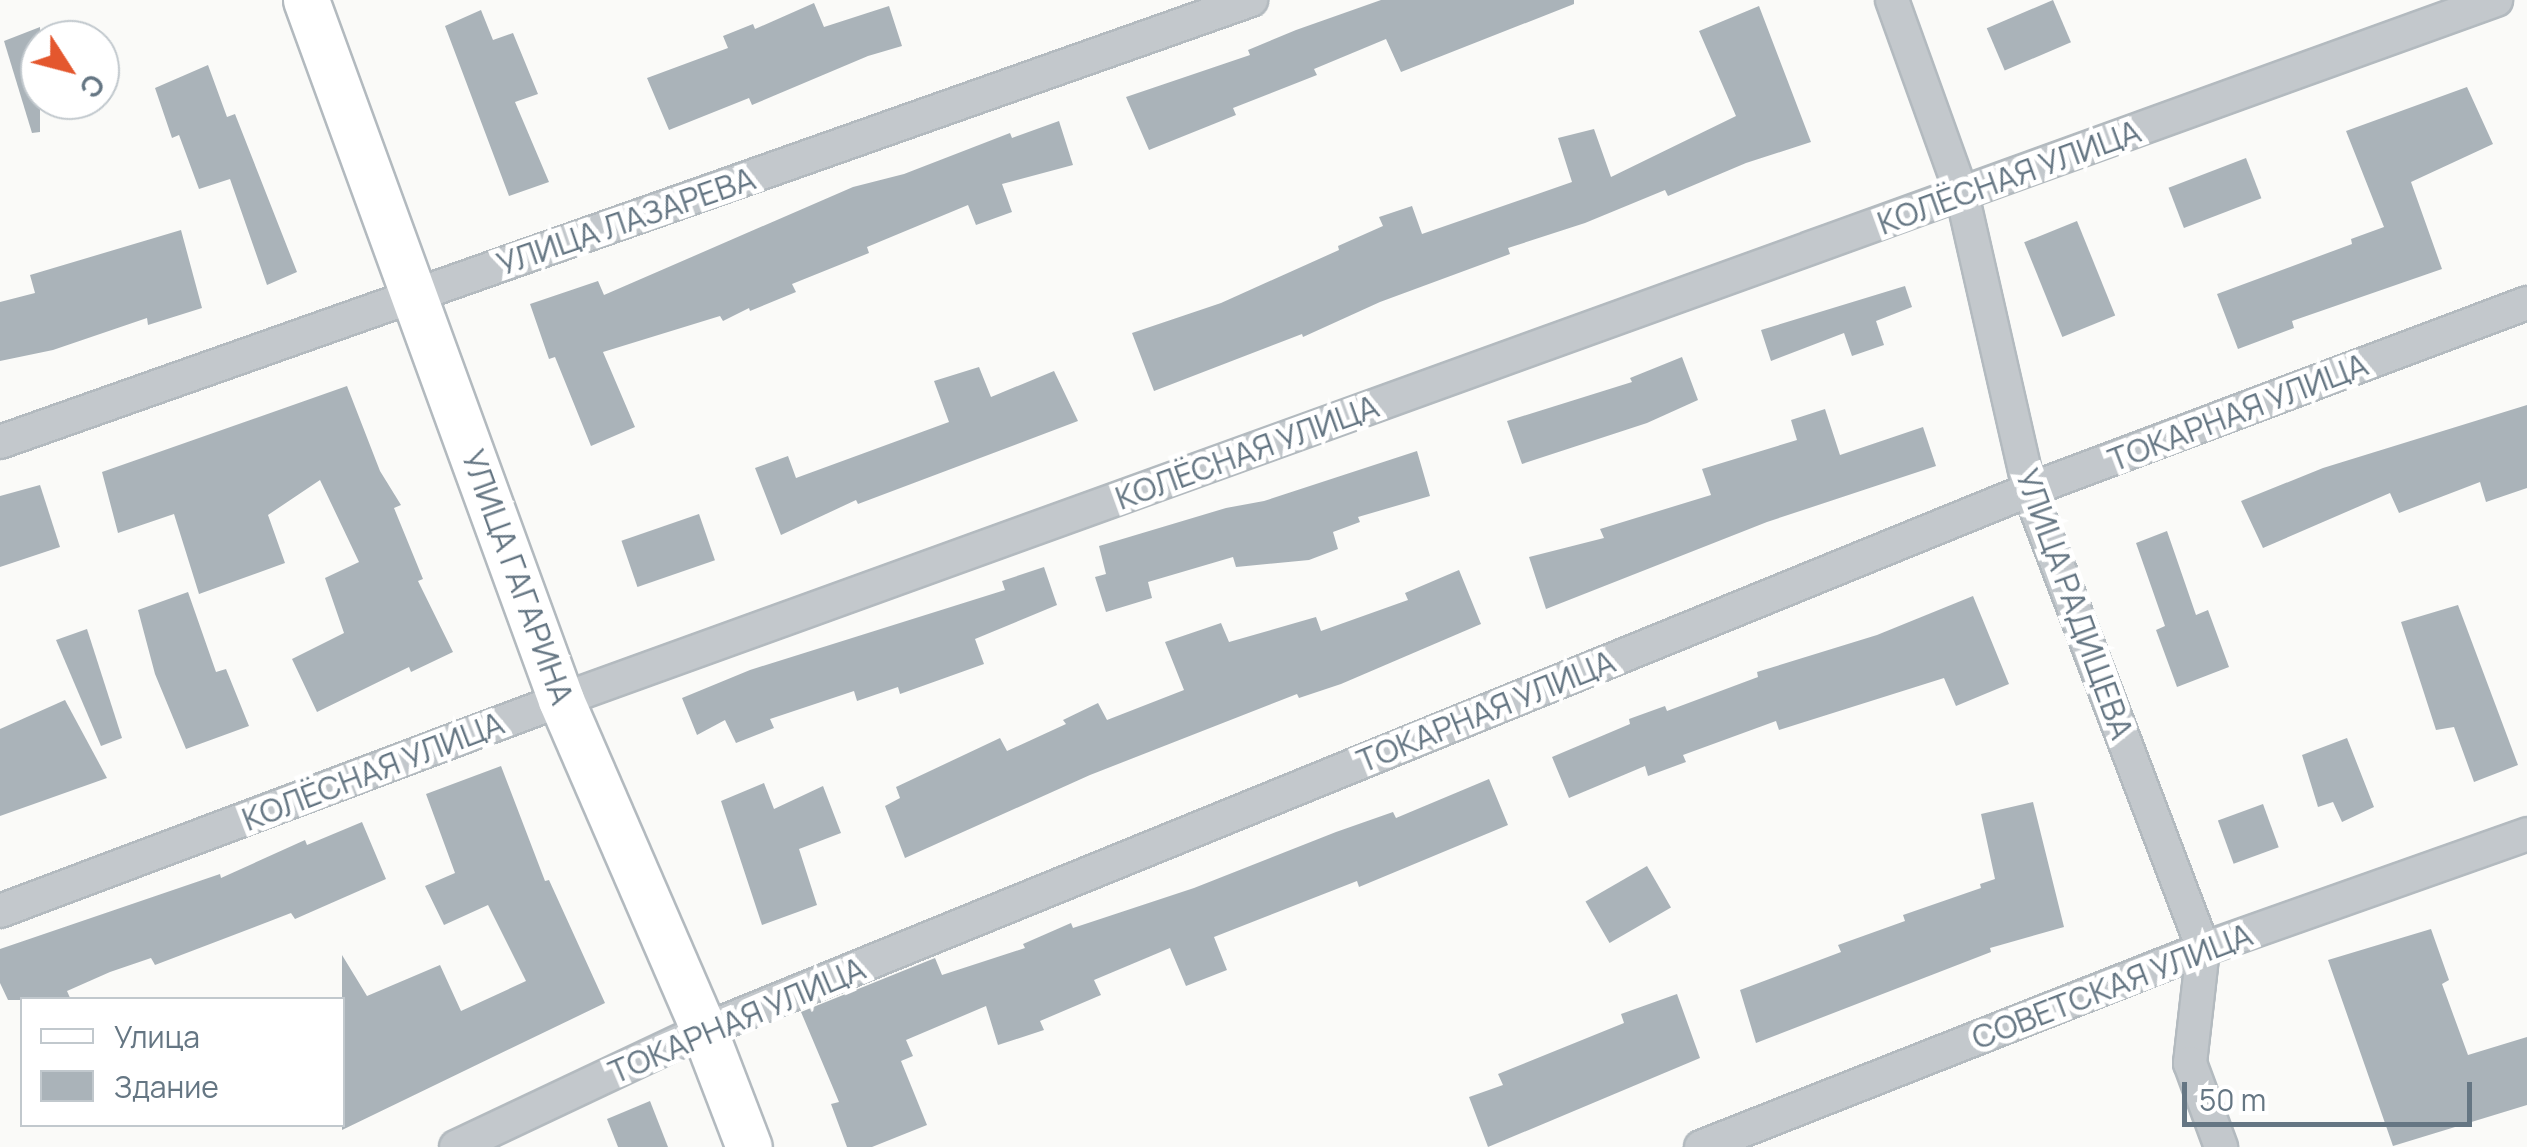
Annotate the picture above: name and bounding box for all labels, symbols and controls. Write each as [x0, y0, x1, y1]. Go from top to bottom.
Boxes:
north arrow [20, 20, 120, 120]
text: С [71, 67, 114, 106]
street label: КОЛЁСНАЯ УЛИЦА [1872, 112, 2146, 242]
street label: УЛИЦА ЛАЗАРЕВА [492, 159, 760, 283]
street label: ТОКАРНАЯ УЛИЦА [2103, 345, 2373, 479]
street label: КОЛЁСНАЯ УЛИЦА [1110, 387, 1384, 517]
street label: УЛИЦА ГАГАРИНА [454, 444, 582, 710]
street label: УЛИЦА РАДИЩЕВА [2008, 464, 2142, 744]
street label: ТОКАРНАЯ УЛИЦА [1351, 642, 1621, 780]
street label: КОЛЁСНАЯ УЛИЦА [237, 703, 509, 839]
street label: СОВЕТСКАЯ УЛИЦА [1967, 915, 2257, 1057]
street label: ТОКАРНАЯ УЛИЦА [603, 949, 871, 1091]
legend [20, 997, 345, 1127]
text: Улица [114, 1016, 200, 1057]
scale bar [2187, 1062, 2477, 1124]
text: Здание [114, 1066, 219, 1107]
text: 50 m [2199, 1079, 2266, 1120]

